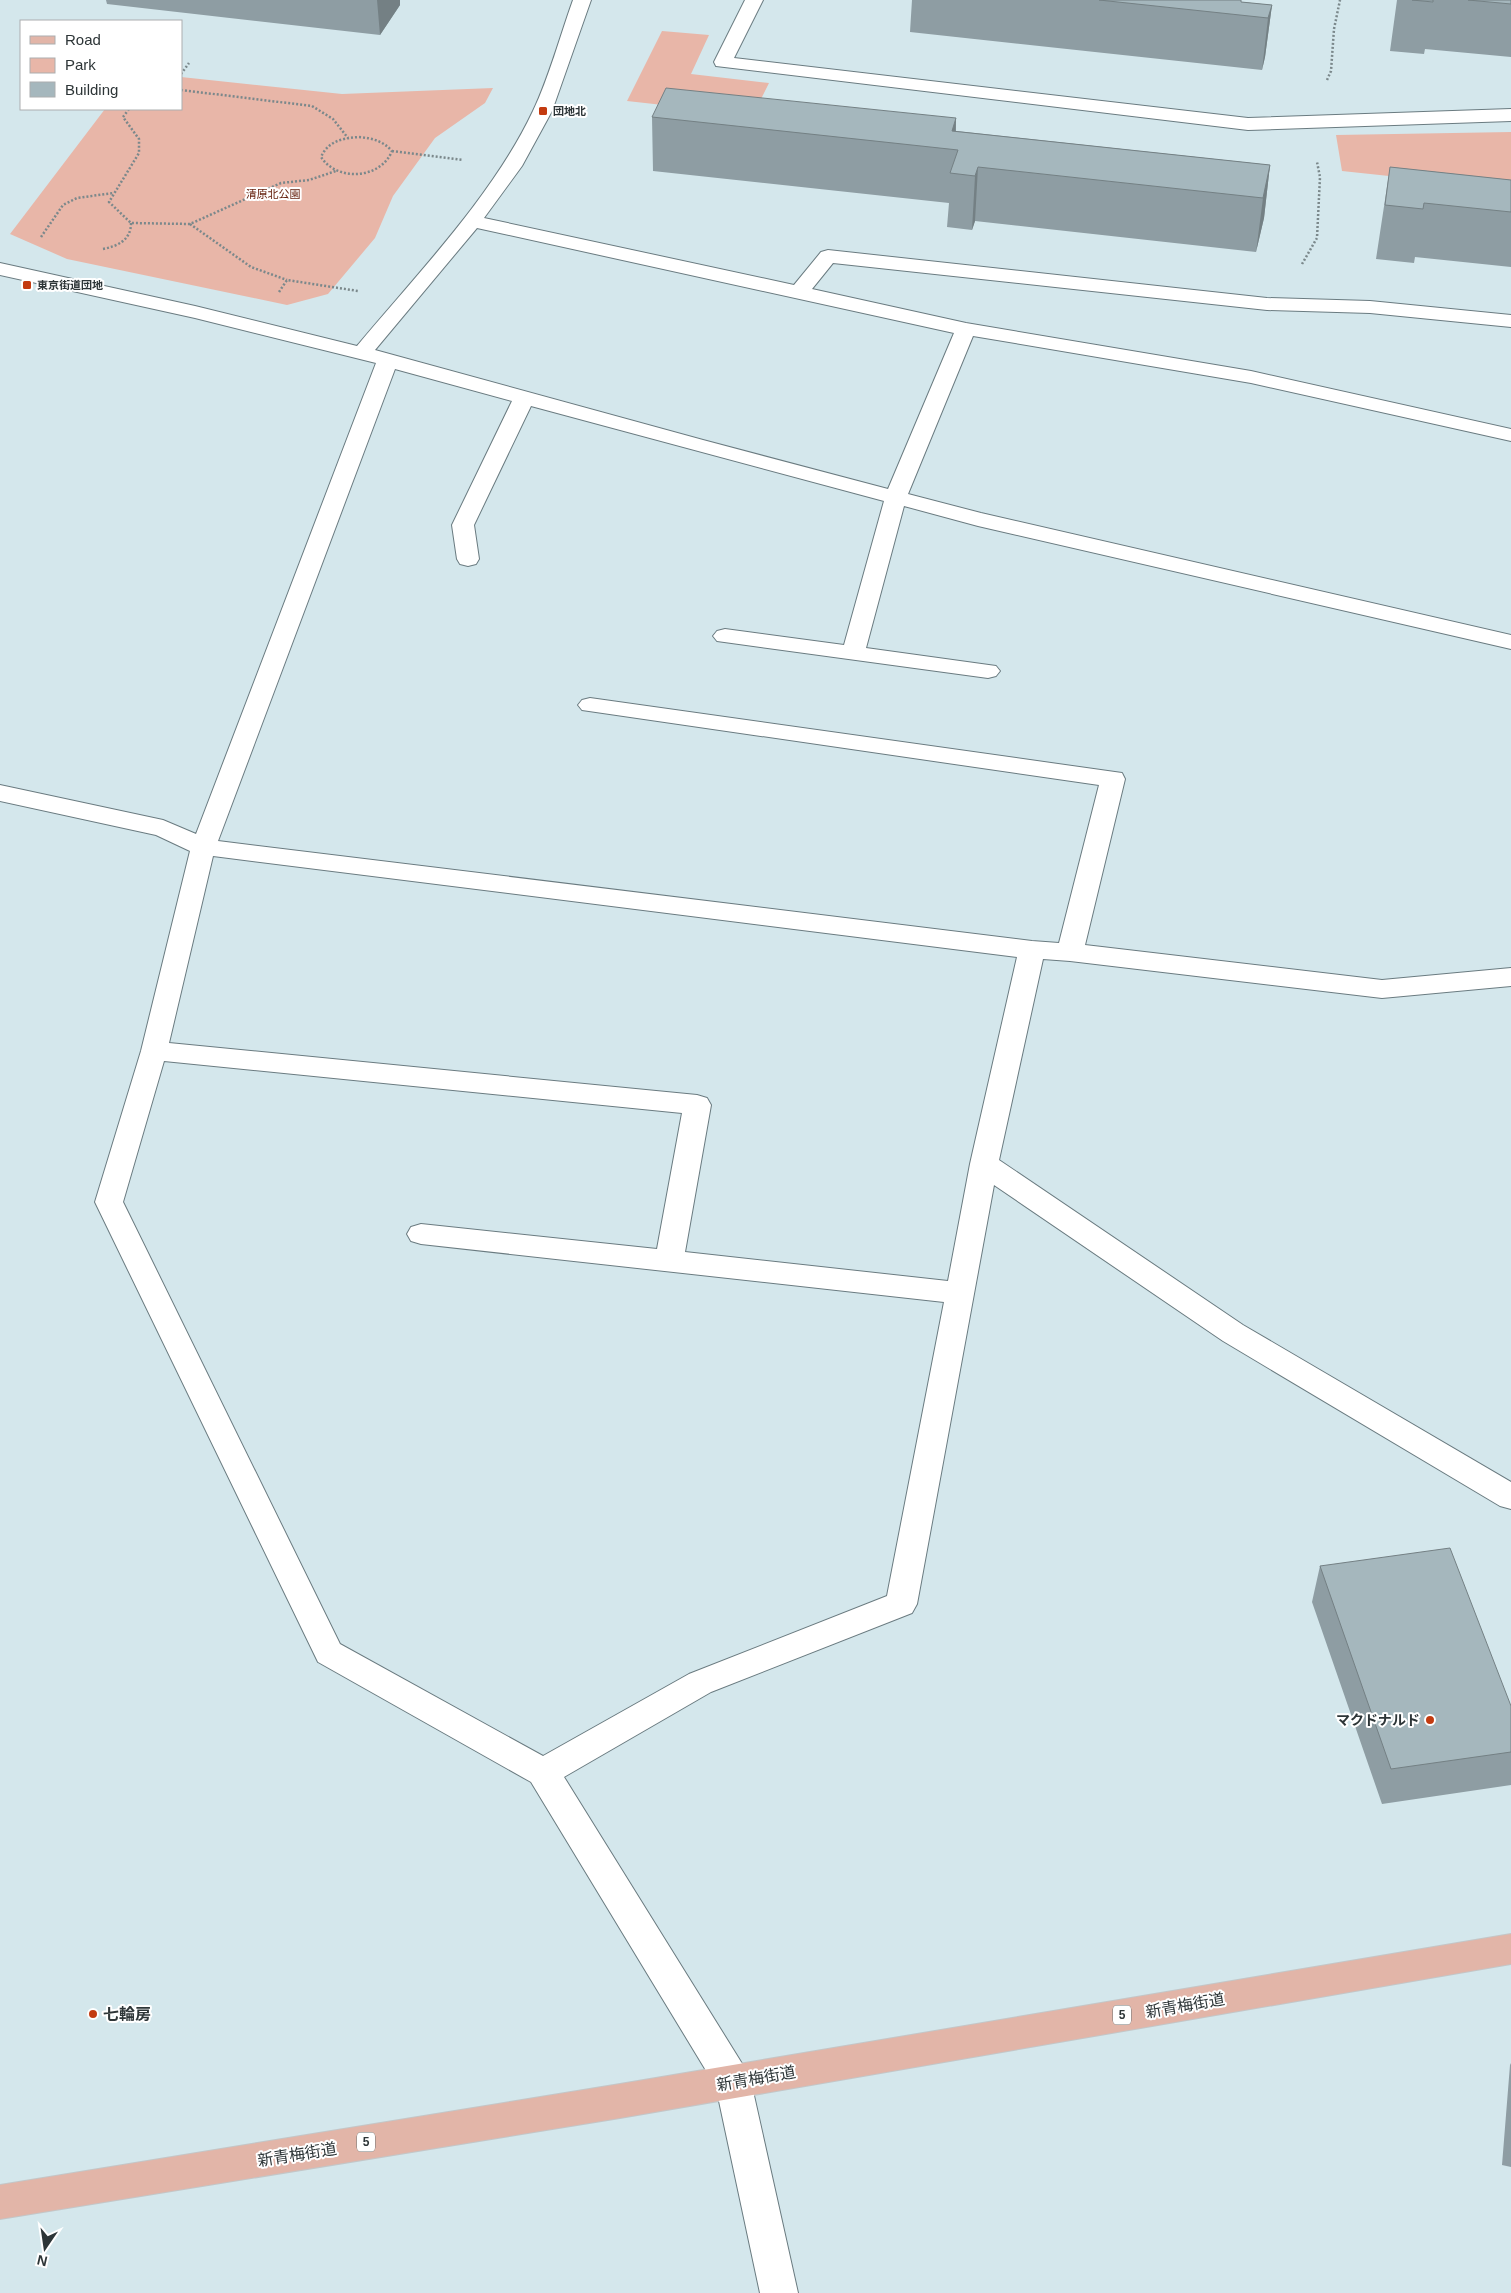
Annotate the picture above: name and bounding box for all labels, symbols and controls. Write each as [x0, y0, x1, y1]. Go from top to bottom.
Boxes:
legend [20, 20, 182, 110]
text: Road [65, 31, 101, 48]
text: Park [65, 56, 96, 73]
text: Building [65, 81, 118, 98]
marker: 団地北 [537, 105, 549, 117]
place label: 団地北 [553, 105, 586, 117]
park label: 清原北公園 [246, 188, 301, 200]
marker: 東京街道団地 [21, 279, 33, 291]
place label: 東京街道団地 [37, 279, 103, 291]
place label: マクドナルド [1336, 1712, 1420, 1728]
marker: マクドナルド [1424, 1714, 1436, 1726]
street label: 新青梅街道 [1144, 1990, 1226, 2021]
place label: 七輪房 [103, 2005, 151, 2023]
road number: 5 [1113, 2006, 1131, 2024]
marker: 七輪房 [87, 2008, 99, 2020]
street label: 新青梅街道 [715, 2063, 797, 2094]
road number: 5 [357, 2132, 375, 2152]
street label: 新青梅街道 [256, 2140, 338, 2169]
north arrow [20, 2223, 70, 2273]
text: N [35, 2252, 49, 2270]

